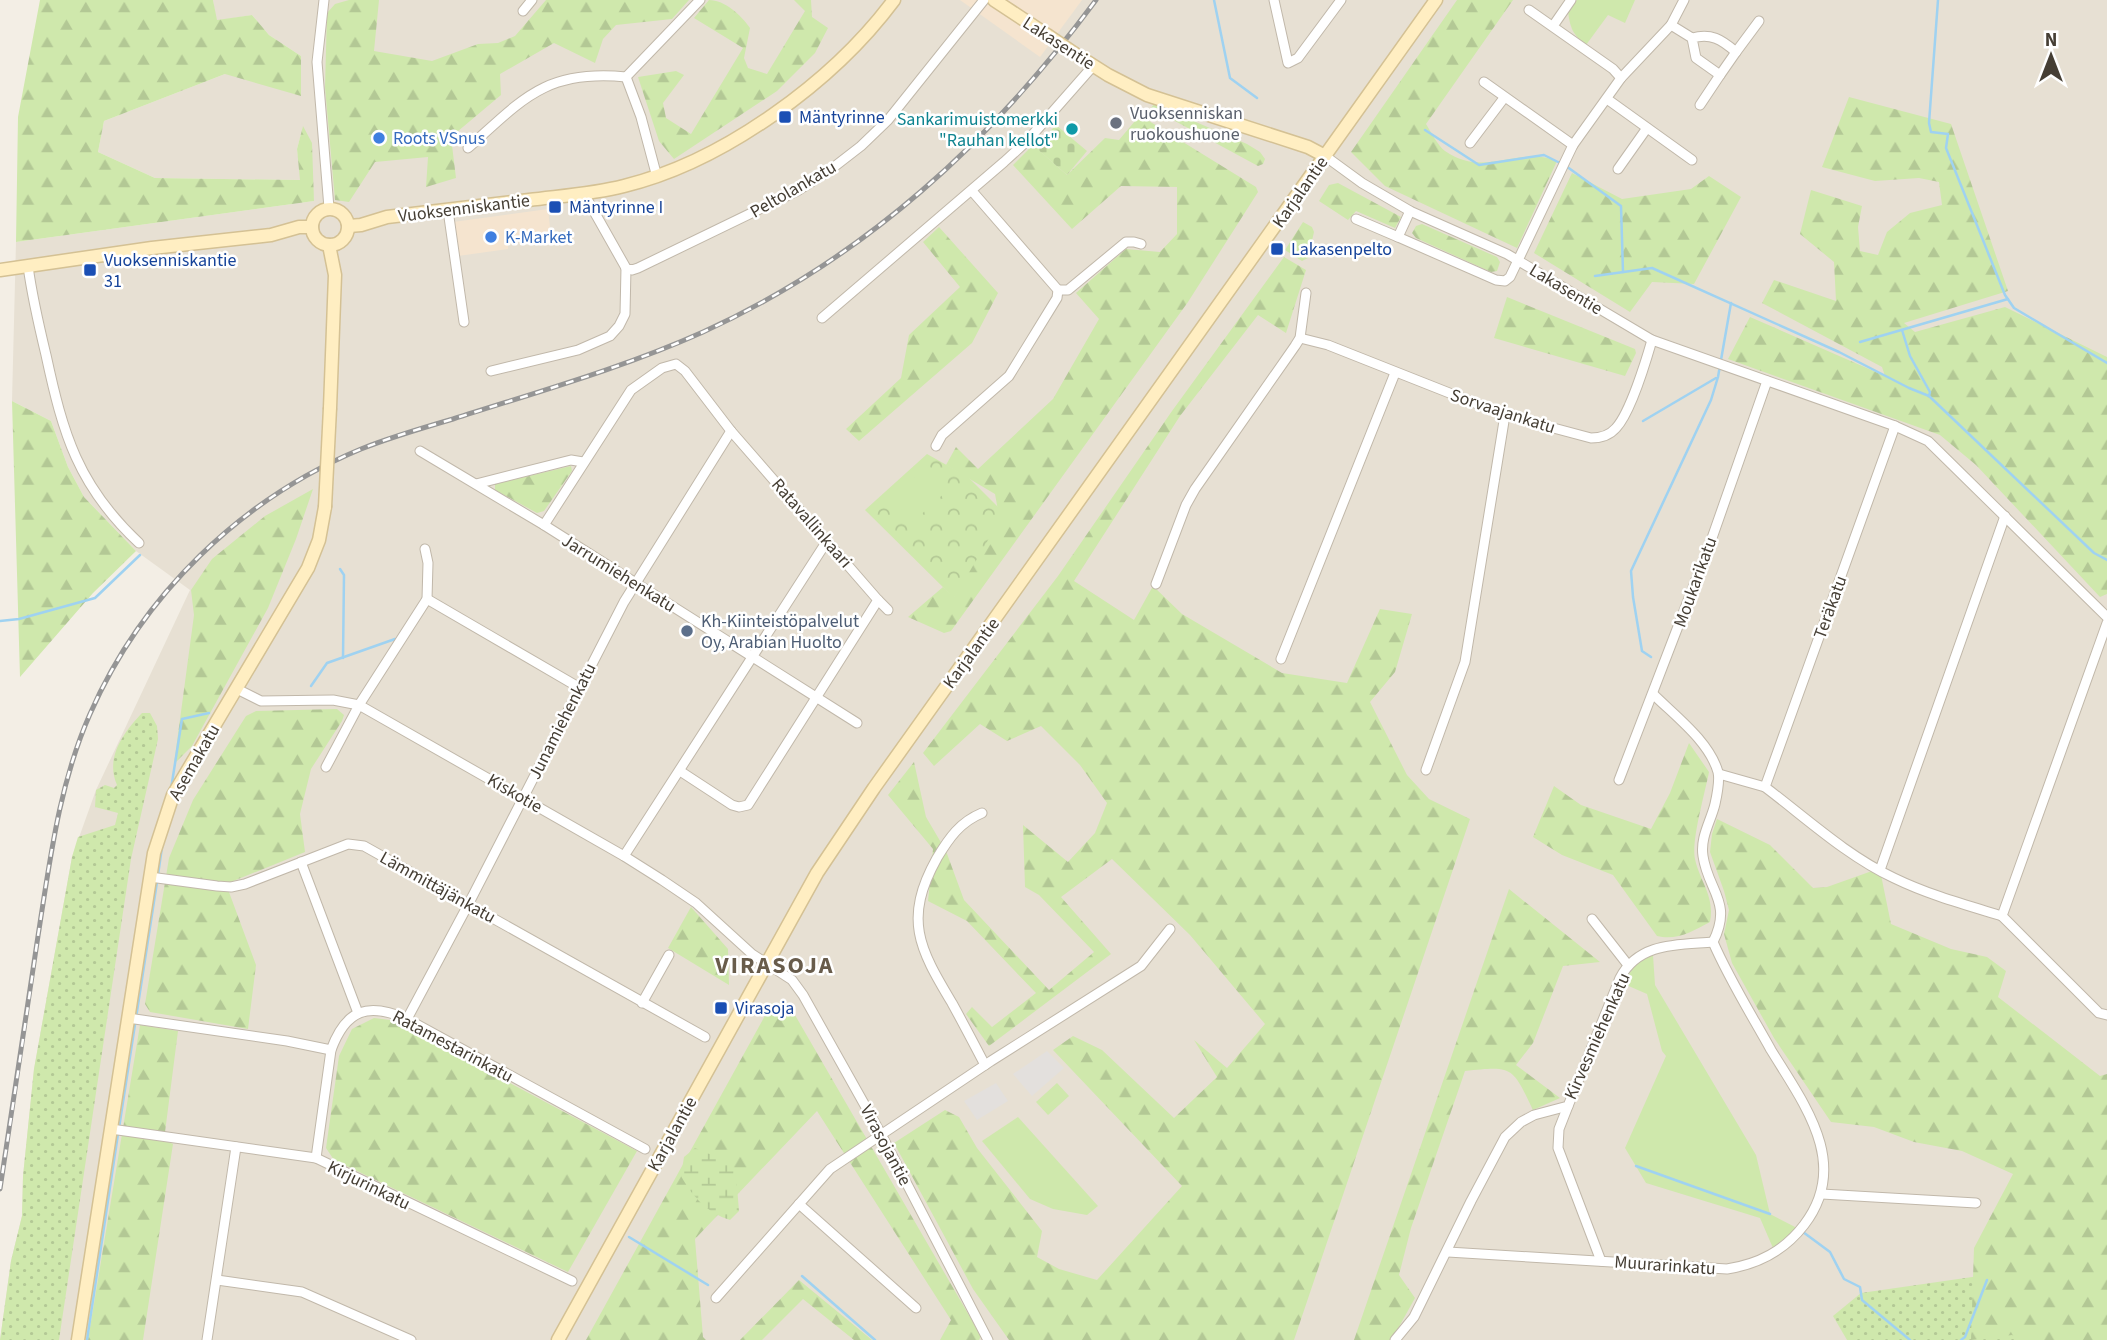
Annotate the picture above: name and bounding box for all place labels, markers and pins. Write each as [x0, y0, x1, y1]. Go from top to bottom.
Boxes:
place label: Vuoksenniskan ruokoushuone [1130, 101, 1243, 147]
place label: Mäntyrinne [799, 105, 885, 130]
place label: Sankarimuistomerkki "Rauhan kellot" [897, 107, 1058, 153]
marker: Mäntyrinne [777, 109, 793, 125]
marker: Vuoksenniskan ruokoushuone [1108, 115, 1124, 131]
marker: Sankarimuistomerkki "Rauhan kellot" [1064, 121, 1080, 137]
place label: Roots VSnus [393, 126, 485, 151]
marker: Roots VSnus [371, 130, 387, 146]
place label: Mäntyrinne I [569, 195, 663, 220]
marker: Mäntyrinne I [547, 199, 563, 215]
place label: K-Market [505, 225, 572, 250]
marker: K-Market [483, 229, 499, 245]
place label: Lakasenpelto [1291, 237, 1392, 262]
marker: Lakasenpelto [1269, 241, 1285, 257]
place label: Vuoksenniskantie 31 [104, 248, 236, 294]
marker: Vuoksenniskantie 31 [82, 262, 98, 278]
place label: Kh-Kiinteistöpalvelut Oy, Arabian Huolto [701, 609, 859, 655]
marker: Kh-Kiinteistöpalvelut Oy, Arabian Huolto [679, 623, 695, 639]
place label: Virasoja [735, 996, 794, 1021]
marker: Virasoja [713, 1000, 729, 1016]

